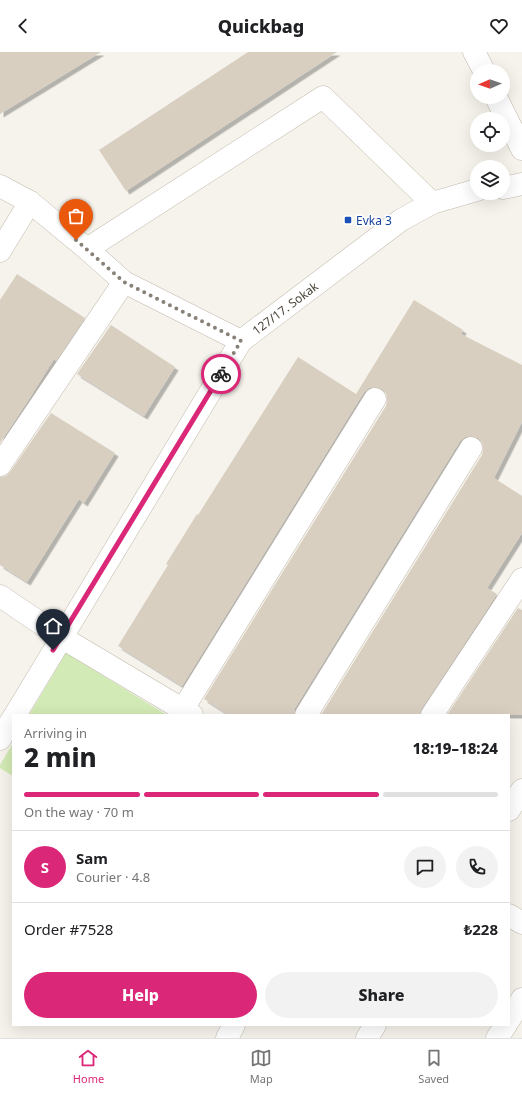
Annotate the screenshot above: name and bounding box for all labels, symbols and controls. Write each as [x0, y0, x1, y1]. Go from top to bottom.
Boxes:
text: Quickbag [218, 14, 304, 38]
icon: back [12, 15, 34, 37]
icon: heart [488, 15, 510, 37]
north arrow [470, 64, 510, 104]
map controls [470, 64, 510, 200]
button: locate [470, 112, 510, 152]
button: layers [470, 160, 510, 200]
pin [59, 199, 93, 240]
icon: bag [65, 205, 87, 227]
place label: Evka 3 [356, 212, 392, 229]
marker: Evka 3 [343, 215, 353, 225]
street label: 127/17. Sokak [248, 277, 322, 338]
courier [201, 354, 241, 394]
icon: bike [210, 363, 232, 385]
pin [36, 609, 70, 650]
icon: home [42, 615, 64, 637]
text: Arriving in [24, 724, 87, 742]
text: 18:19–18:24 [413, 738, 498, 758]
text: 2 min [24, 739, 97, 775]
text: On the way · 70 m [24, 803, 134, 821]
button: chat [404, 846, 446, 888]
button: phone [456, 846, 498, 888]
text: Sam [76, 848, 108, 868]
text: S [41, 857, 49, 877]
text: Courier · 4.8 [76, 868, 150, 886]
text: Order #7528 [24, 919, 113, 939]
text: ₺228 [464, 919, 498, 939]
button: Help [24, 972, 257, 1018]
button: Share [265, 972, 498, 1018]
tab: Home [73, 1047, 104, 1086]
tab: Map [250, 1047, 273, 1086]
tab: Saved [418, 1047, 449, 1086]

